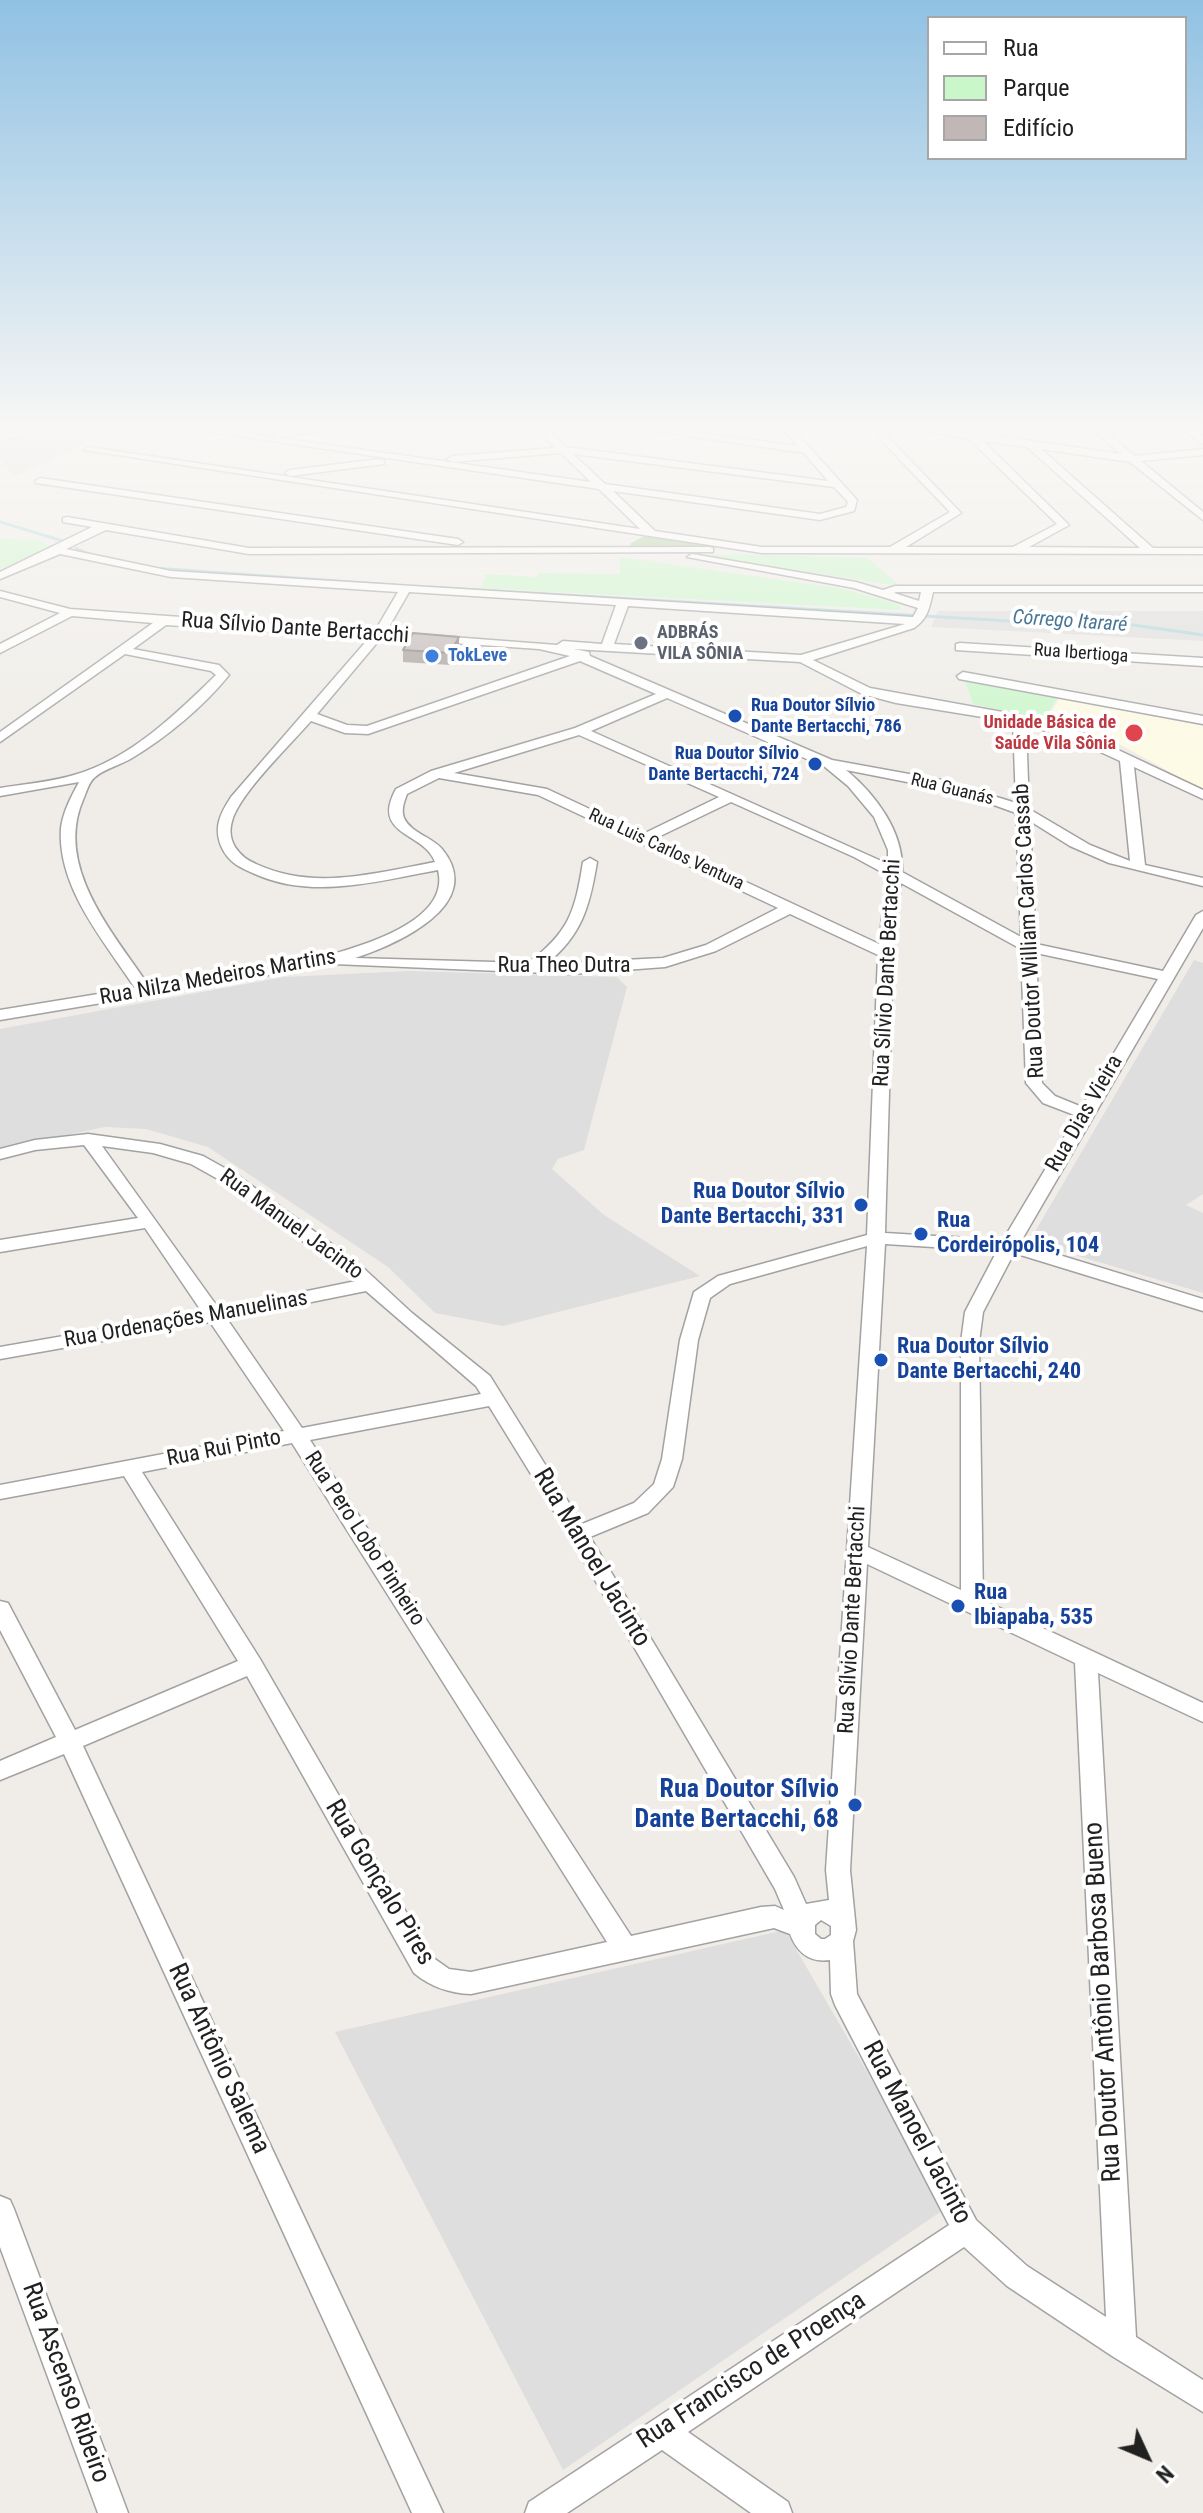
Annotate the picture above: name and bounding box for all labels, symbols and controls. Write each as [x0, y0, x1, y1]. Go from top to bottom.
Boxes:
legend [927, 16, 1187, 160]
text: Rua [1003, 34, 1039, 62]
text: Parque [1003, 74, 1070, 102]
text: Edifício [1003, 114, 1074, 142]
water label: Córrego Itararé [1012, 606, 1128, 638]
street label: Rua Sílvio Dante Bertacchi [180, 608, 410, 650]
place label: ADBRÁS VILA SÔNIA [657, 622, 743, 664]
marker: ADBRÁS VILA SÔNIA [632, 634, 650, 652]
street label: Rua Ibertioga [1033, 640, 1129, 668]
place label: TokLeve [448, 645, 507, 667]
marker: TokLeve [423, 647, 441, 665]
place label: Rua Doutor Sílvio Dante Bertacchi, 786 [751, 695, 902, 738]
marker: Rua Doutor Sílvio Dante Bertacchi, 786 [726, 707, 744, 725]
place label: Unidade Básica de Saúde Vila Sônia [984, 712, 1116, 754]
marker: Unidade Básica de Saúde Vila Sônia [1123, 722, 1145, 744]
place label: Rua Doutor Sílvio Dante Bertacchi, 724 [648, 743, 799, 786]
marker: Rua Doutor Sílvio Dante Bertacchi, 724 [806, 755, 824, 773]
street label: Rua Guanás [908, 769, 996, 811]
street label: Rua Doutor William Carlos Cassab [1009, 783, 1051, 1079]
street label: Rua Luis Carlos Ventura [585, 805, 747, 895]
street label: Rua Sílvio Dante Bertacchi [869, 858, 907, 1088]
street label: Rua Nilza Medeiros Martins [98, 944, 338, 1012]
street label: Rua Theo Dutra [498, 953, 630, 979]
street label: Rua Dias Vieira [1041, 1051, 1129, 1177]
street label: Rua Manuel Jacinto [214, 1164, 368, 1286]
place label: Rua Doutor Sílvio Dante Bertacchi, 331 [661, 1179, 845, 1230]
marker: Rua Doutor Sílvio Dante Bertacchi, 331 [852, 1196, 870, 1214]
place label: Rua Cordeirópolis, 104 [937, 1208, 1099, 1260]
marker: Rua Cordeirópolis, 104 [912, 1225, 930, 1243]
street label: Rua Ordenações Manuelinas [62, 1286, 310, 1354]
place label: Rua Doutor Sílvio Dante Bertacchi, 240 [897, 1334, 1081, 1386]
marker: Rua Doutor Sílvio Dante Bertacchi, 240 [872, 1351, 890, 1369]
street label: Rua Rui Pinto [165, 1425, 283, 1473]
street label: Rua Pero Lobo Pinheiro [298, 1447, 430, 1631]
street label: Rua Manoel Jacinto [525, 1463, 657, 1653]
street label: Rua Sílvio Dante Bertacchi [834, 1505, 872, 1735]
place label: Rua Ibiapaba, 535 [974, 1580, 1093, 1632]
marker: Rua Ibiapaba, 535 [949, 1597, 967, 1615]
place label: Rua Doutor Sílvio Dante Bertacchi, 68 [634, 1774, 839, 1836]
street label: Rua Gonçalo Pires [317, 1795, 441, 1971]
marker: Rua Doutor Sílvio Dante Bertacchi, 68 [846, 1796, 864, 1814]
street label: Rua Doutor Antônio Barbosa Bueno [1079, 1821, 1129, 2183]
street label: Rua Antônio Salema [160, 1959, 276, 2159]
street label: Rua Manoel Jacinto [855, 2036, 977, 2230]
street label: Rua Ascenso Ribeiro [14, 2279, 116, 2487]
street label: Rua Francisco de Proença [632, 2286, 872, 2456]
north arrow [1107, 2417, 1187, 2497]
text: N [1151, 2460, 1178, 2488]

